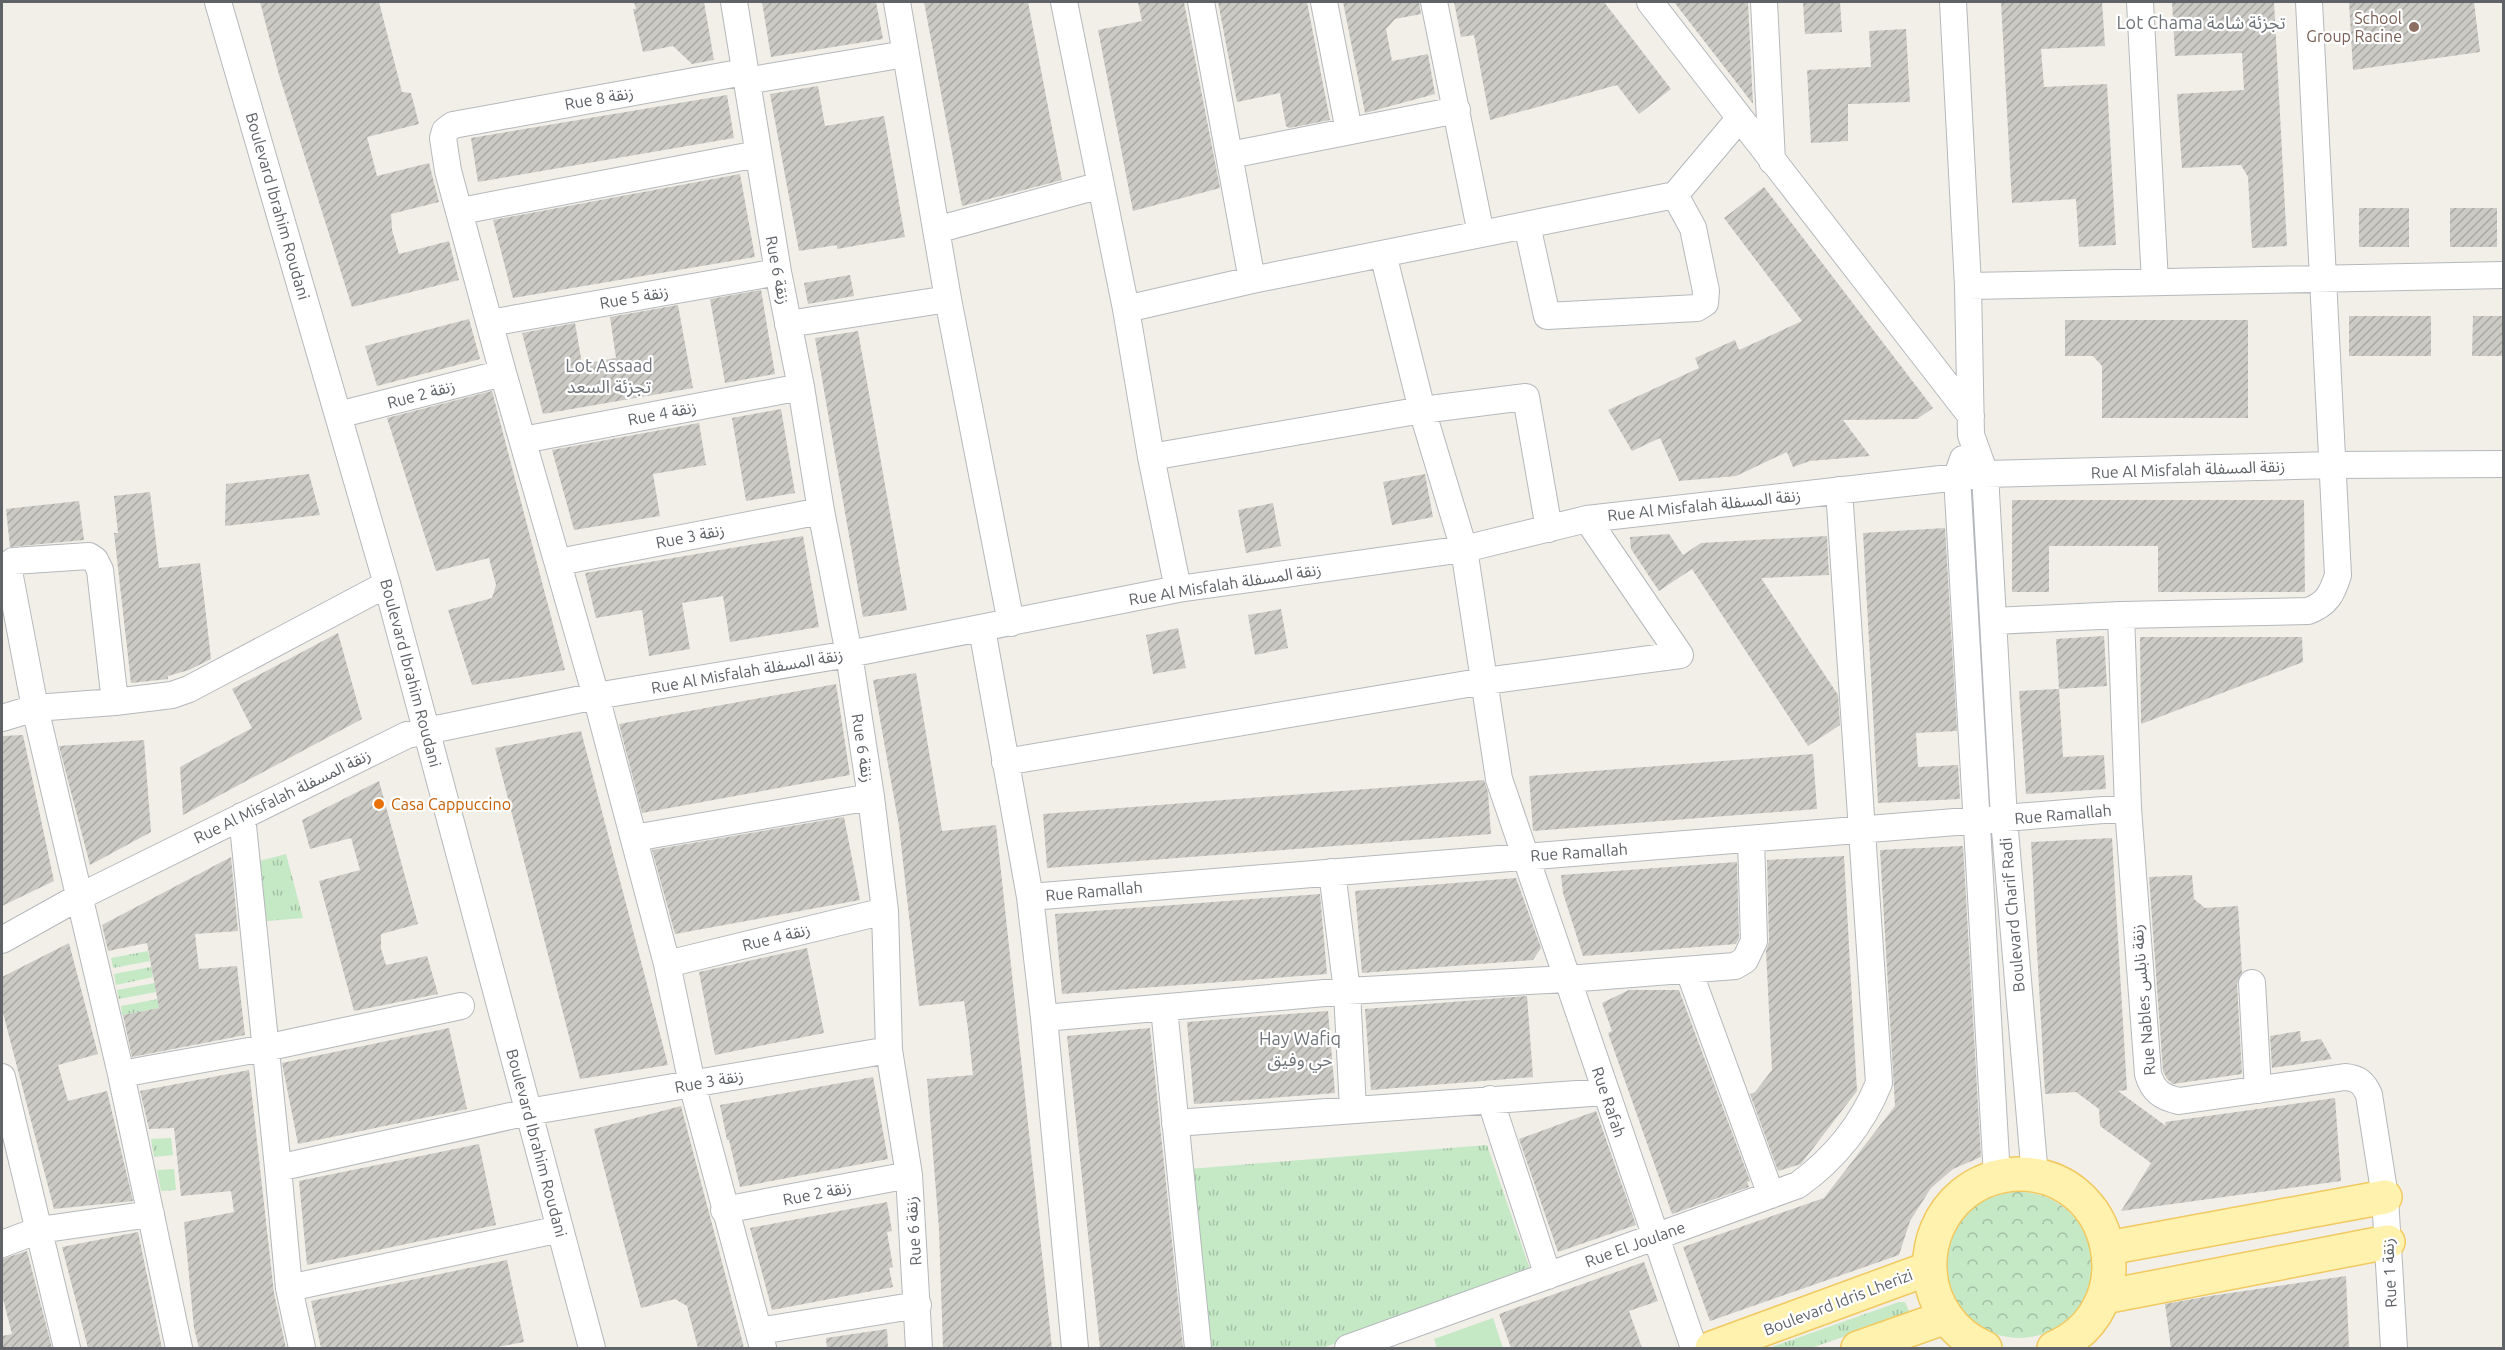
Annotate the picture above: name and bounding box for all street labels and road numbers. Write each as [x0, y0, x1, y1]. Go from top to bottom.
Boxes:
street label: Rue 8 زنقة [563, 83, 635, 114]
street label: Boulevard Ibrahim Roudani [243, 110, 313, 302]
street label: Rue 6 زنقة [762, 234, 793, 306]
street label: Rue 5 زنقة [598, 282, 670, 313]
street label: Rue 2 زنقة [385, 376, 457, 413]
street label: Rue 4 زنقة [626, 398, 698, 429]
street label: Rue Al Misfalah زنقة المسفلة [2090, 457, 2286, 482]
street label: Rue Al Misfalah زنقة المسفلة [1606, 486, 1802, 525]
street label: Rue 3 زنقة [654, 521, 726, 552]
street label: Rue Al Misfalah زنقة المسفلة [1128, 560, 1323, 609]
street label: Boulevard Ibrahim Roudani [377, 577, 445, 769]
street label: Rue Al Misfalah زنقة المسفلة [650, 645, 845, 698]
street label: Rue 6 زنقة [848, 712, 877, 784]
street label: Rue Al Misfalah زنقة المسفلة [191, 745, 374, 848]
street label: Rue Ramallah [2014, 801, 2112, 827]
street label: Boulevard Charif Radi [1996, 837, 2028, 993]
street label: Rue Ramallah [1530, 840, 1628, 864]
street label: Rue Ramallah [1045, 878, 1143, 904]
street label: Rue 4 زنقة [740, 920, 812, 955]
street label: Rue Nables زنقة نابلس [2127, 924, 2160, 1076]
street label: Boulevard Ibrahim Roudani [503, 1047, 571, 1239]
street label: Rue Rafah [1589, 1064, 1629, 1140]
street label: Rue 3 زنقة [673, 1066, 745, 1097]
street label: Rue 2 زنقة [781, 1178, 853, 1209]
street label: Rue 6 زنقة [902, 1196, 925, 1266]
street label: Rue El Joulane [1582, 1218, 1688, 1270]
street label: Rue 1 زنقة [2378, 1238, 2401, 1308]
street label: Boulevard Idris Lherizi [1761, 1265, 1915, 1339]

